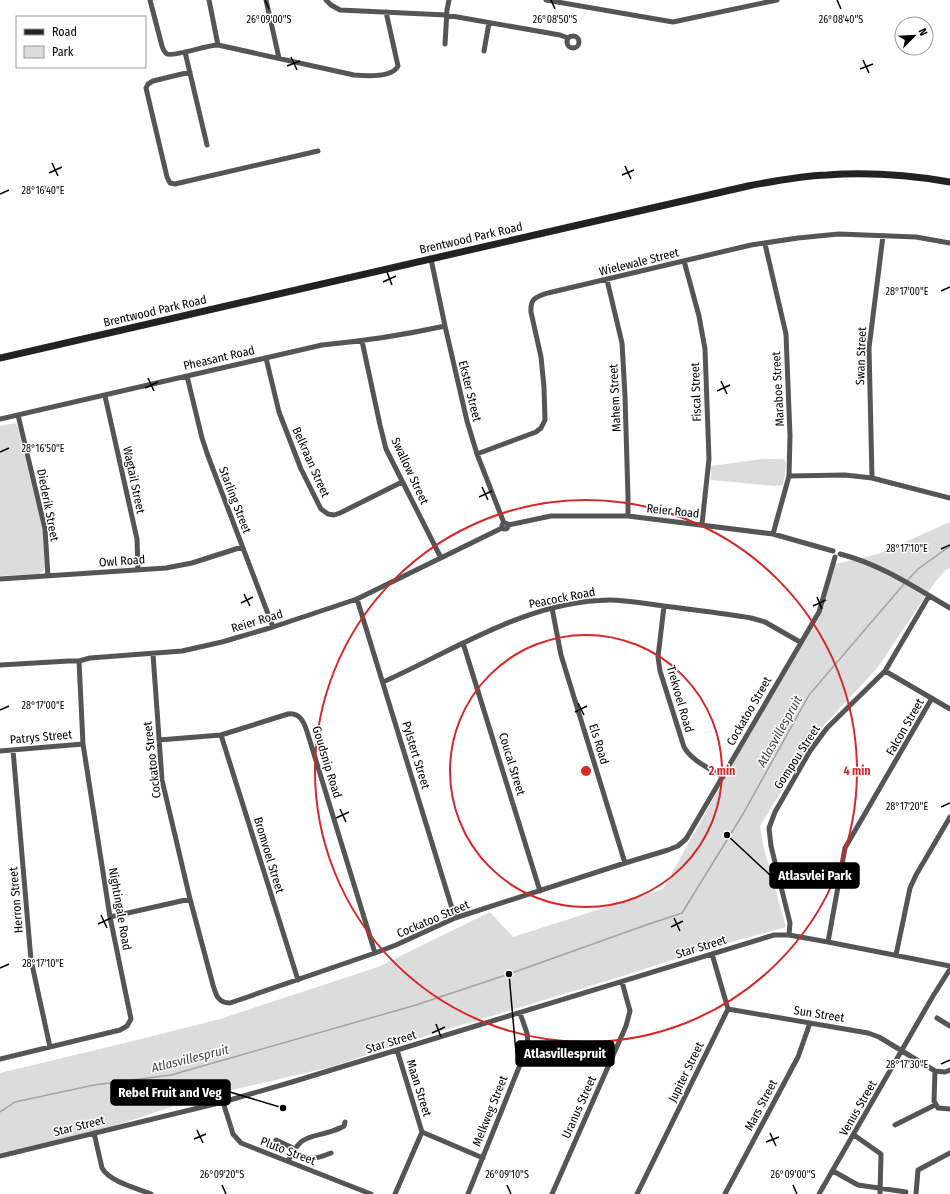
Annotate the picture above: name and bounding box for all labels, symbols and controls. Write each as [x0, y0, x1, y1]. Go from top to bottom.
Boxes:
text: 26°09'00"S [247, 14, 292, 26]
text: 26°08'50"S [533, 14, 577, 26]
text: 26°08'40"S [819, 14, 863, 26]
legend [16, 16, 146, 68]
north arrow [894, 16, 934, 56]
text: Road [52, 25, 77, 39]
text: N [915, 26, 930, 38]
text: Park [52, 45, 74, 59]
text: 28°16'40"E [22, 185, 65, 197]
street label: Brentwood Park Road [418, 219, 524, 257]
street label: Wielewale Street [598, 245, 680, 279]
text: 28°17'00"E [886, 286, 929, 298]
street label: Brentwood Park Road [102, 292, 208, 330]
street label: Swan Street [853, 327, 869, 385]
street label: Pheasant Road [182, 343, 256, 373]
street label: Maraboe Street [769, 351, 787, 427]
street label: Ekster Street [456, 359, 484, 423]
street label: Fiscal Street [688, 362, 704, 422]
street label: Mahem Street [606, 364, 624, 432]
street label: Belkraan Street [289, 425, 333, 499]
street label: Swallow Street [388, 435, 432, 507]
text: 28°16'50"E [22, 443, 65, 455]
street label: Wagtail Street [120, 445, 148, 515]
street label: Starling Street [216, 465, 254, 535]
street label: Diederik Street [34, 468, 62, 542]
street label: Reier Road [646, 501, 700, 521]
text: 28°17'10"E [886, 543, 928, 555]
street label: Owl Road [98, 552, 146, 570]
street label: Peacock Road [528, 585, 596, 611]
street label: Reier Road [230, 607, 284, 635]
street label: Trekvoel Road [664, 664, 696, 734]
street label: Cockatoo Street [724, 674, 774, 748]
water label: Atlasvillespruit [753, 692, 806, 770]
street label: Falcon Street [883, 696, 927, 758]
text: 28°17'00"E [22, 700, 65, 712]
street label: Pylstert Street [399, 719, 433, 791]
street label: Cockatoo Street [140, 721, 164, 799]
street label: Els Road [586, 722, 612, 766]
street label: Gompou Street [771, 722, 823, 792]
street label: Goudsnip Road [309, 724, 345, 800]
street label: Patrys Street [9, 727, 73, 747]
street label: Coucal Street [496, 731, 528, 797]
centre of rings [579, 764, 593, 778]
text: 2 min [708, 764, 735, 778]
text: 4 min [843, 764, 871, 778]
text: 28°17'20"E [886, 801, 928, 813]
street label: Bromvoel Street [251, 815, 287, 895]
callout: Atlasvlei Park [770, 863, 859, 888]
street label: Herron Street [6, 866, 26, 934]
street label: Nightingale Road [106, 867, 134, 951]
text: Atlasvlei Park [777, 868, 852, 883]
street label: Cockatoo Street [395, 897, 471, 941]
street label: Star Street [674, 933, 728, 961]
text: 28°17'10"E [22, 958, 64, 970]
street label: Sun Street [793, 1003, 845, 1025]
street label: Star Street [364, 1028, 418, 1056]
street label: Jupiter Street [665, 1040, 707, 1104]
water label: Atlasvillespruit [149, 1041, 231, 1076]
callout: Atlasvillespruit [516, 1041, 614, 1066]
text: Atlasvillespruit [523, 1046, 607, 1061]
street label: Maan Street [404, 1058, 434, 1118]
text: 28°17'30"E [886, 1059, 928, 1071]
street label: Melkweg Street [469, 1074, 511, 1148]
street label: Uranus Street [559, 1074, 599, 1140]
street label: Mars Street [742, 1077, 780, 1133]
street label: Venus Street [836, 1078, 880, 1138]
callout: Rebel Fruit and Veg [111, 1080, 230, 1105]
text: Rebel Fruit and Veg [118, 1085, 222, 1100]
street label: Star Street [52, 1113, 106, 1139]
street label: Pluto Street [258, 1134, 318, 1168]
text: 26°09'20"S [200, 1169, 244, 1181]
text: 26°09'10"S [485, 1169, 529, 1181]
text: 26°09'00"S [771, 1169, 816, 1181]

